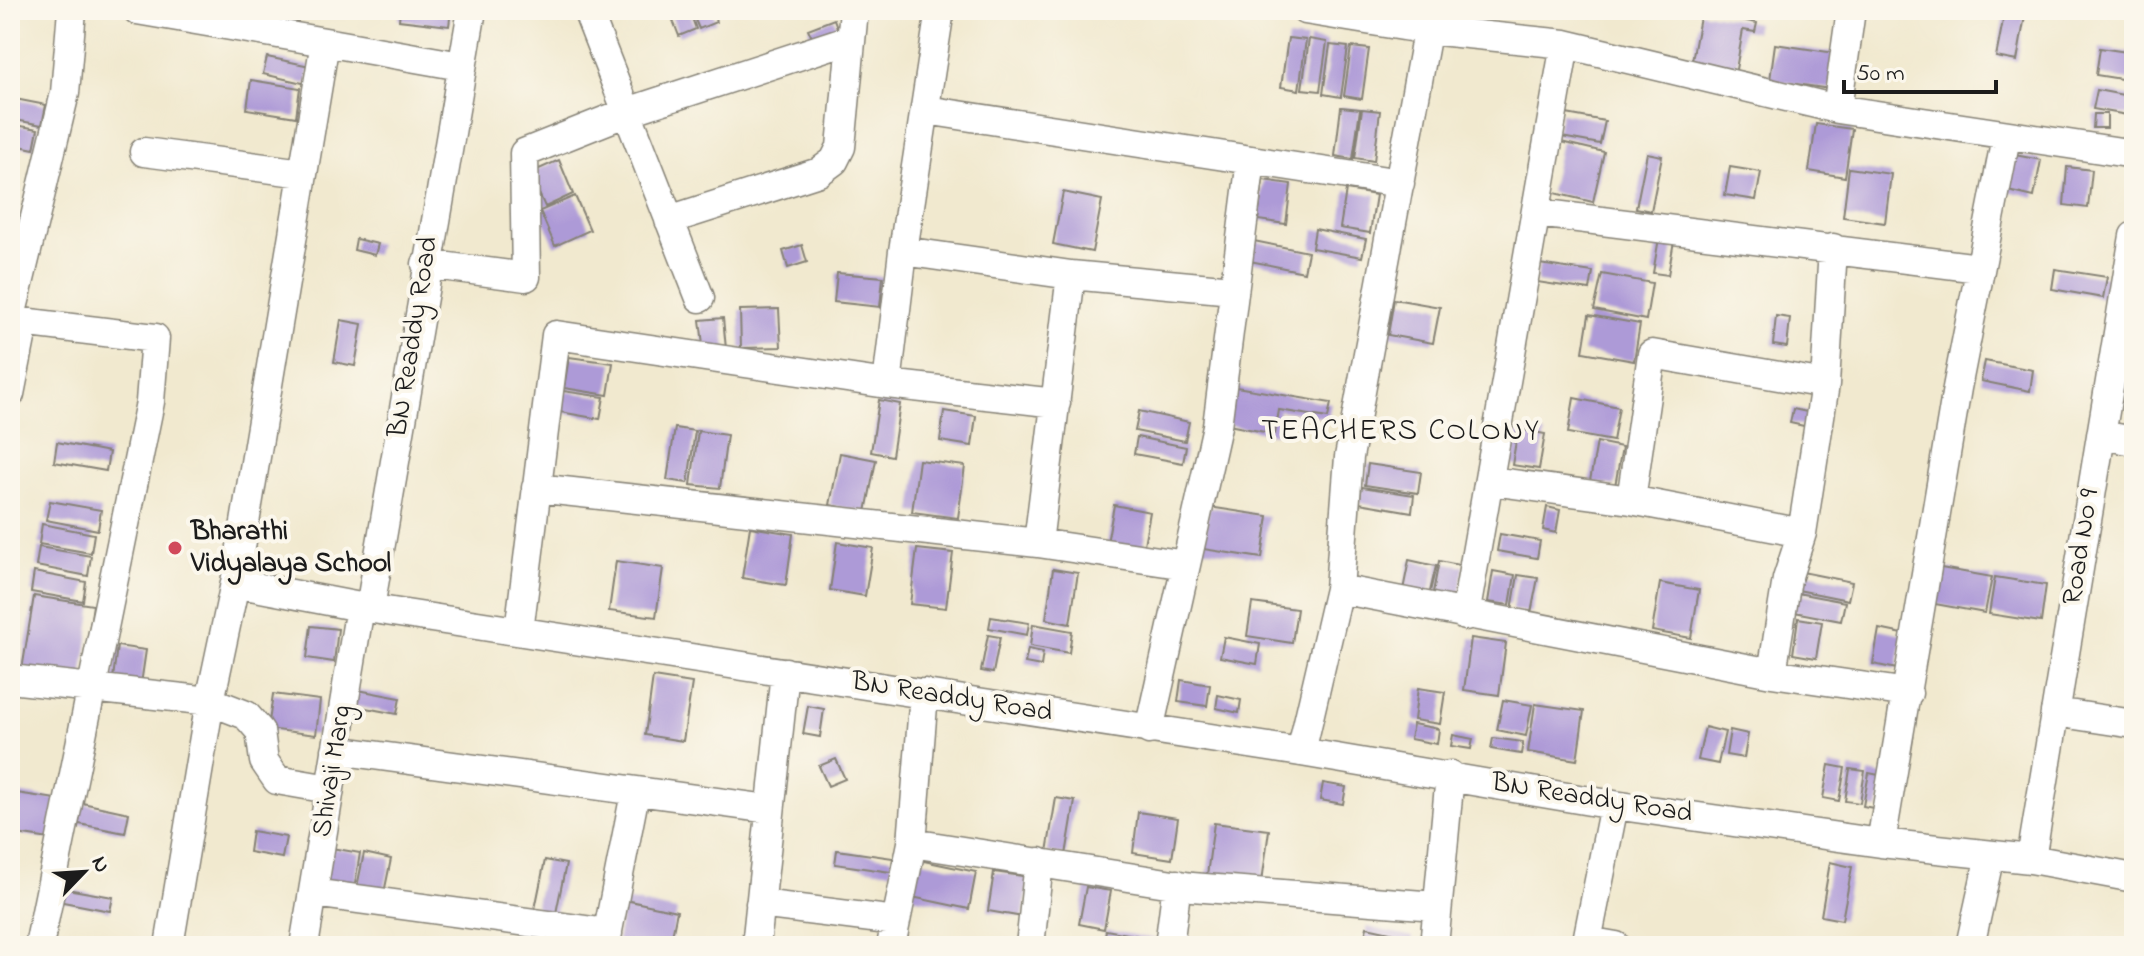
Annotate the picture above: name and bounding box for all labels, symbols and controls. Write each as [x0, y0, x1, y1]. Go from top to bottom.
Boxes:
scale bar [1844, 44, 1996, 94]
text: 50 m [1856, 57, 1905, 92]
street label: BN Readdy Road [378, 233, 450, 441]
district label: TEACHERS COLONY [1261, 410, 1541, 454]
street label: Road No 9 [2053, 486, 2111, 608]
place label: Bharathi Vidyalaya School [189, 512, 392, 585]
marker: Bharathi Vidyalaya School [166, 539, 184, 557]
street label: BN Readdy Road [848, 662, 1056, 734]
street label: Shivaji Marg [302, 702, 364, 840]
street label: BN Readdy Road [1488, 763, 1696, 835]
north arrow [44, 832, 124, 912]
text: N [82, 851, 117, 878]

